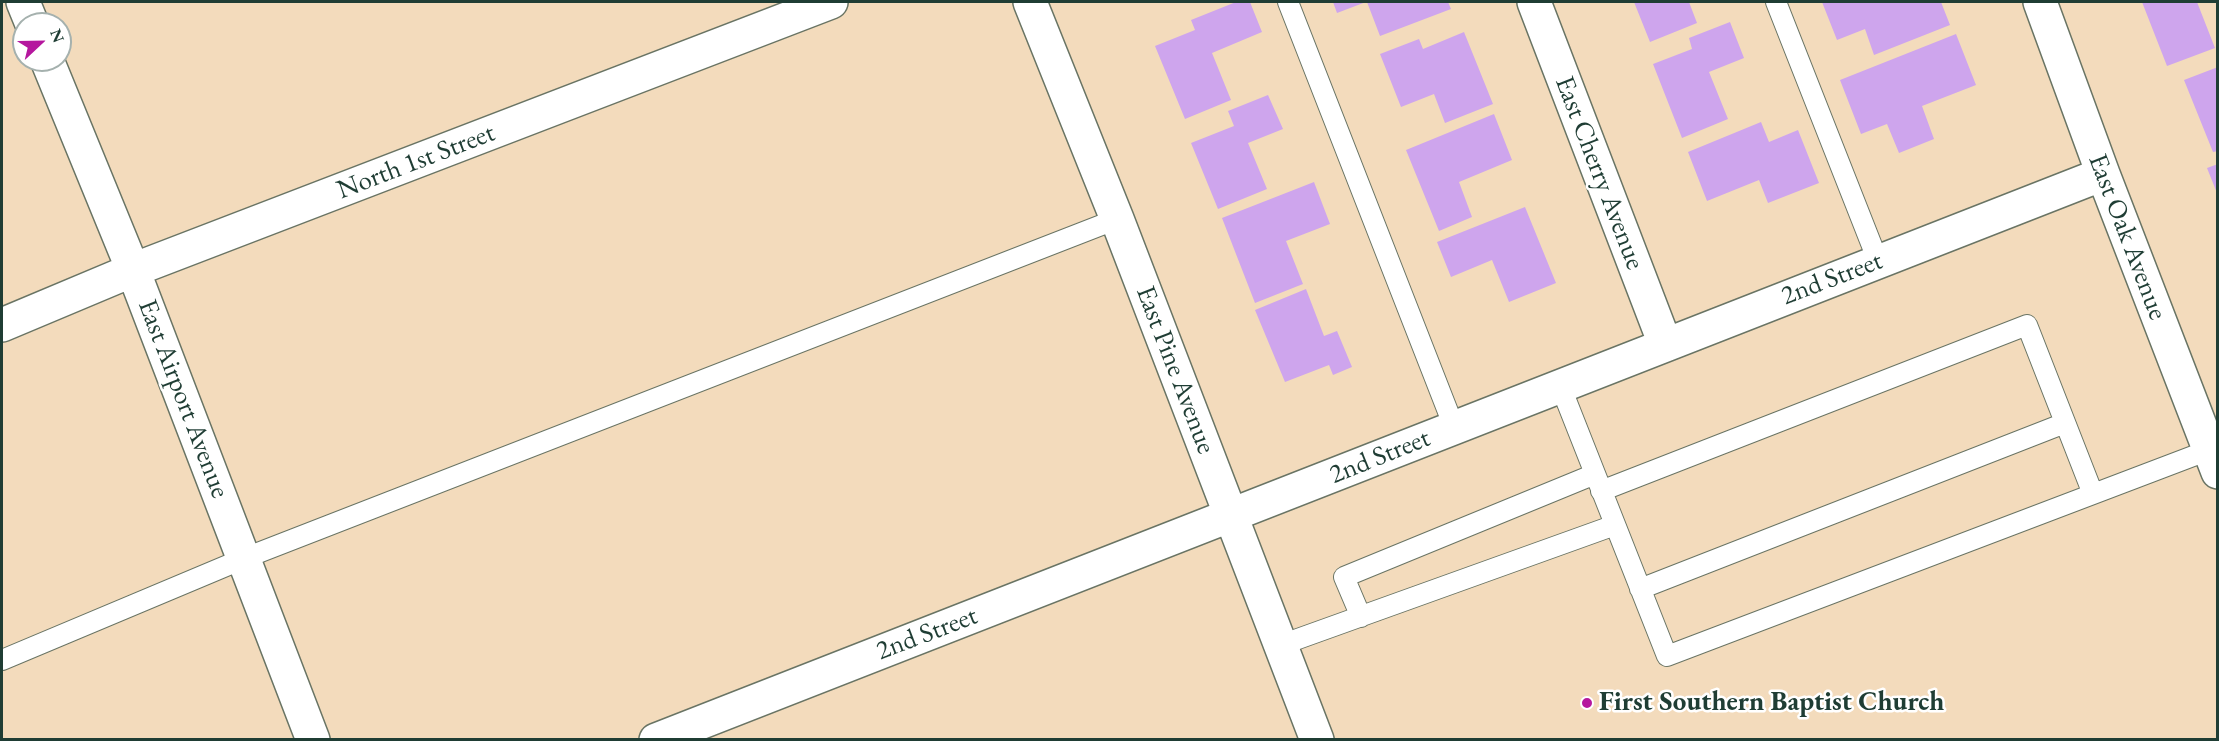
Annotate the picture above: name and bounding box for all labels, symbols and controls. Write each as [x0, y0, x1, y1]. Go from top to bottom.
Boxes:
north arrow [12, 12, 72, 72]
text: N [45, 26, 69, 46]
street label: East Cherry Avenue [1547, 72, 1651, 274]
street label: North 1st Street [333, 117, 499, 207]
street label: East Oak Avenue [2081, 150, 2173, 324]
street label: 2nd Street [1777, 245, 1887, 313]
street label: East Pine Avenue [1128, 282, 1222, 458]
street label: East Airport Avenue [130, 295, 236, 503]
street label: 2nd Street [1325, 422, 1435, 492]
street label: 2nd Street [872, 600, 982, 668]
place label: First Southern Baptist Church [1599, 687, 1944, 719]
marker: First Southern Baptist Church [1580, 696, 1594, 710]

